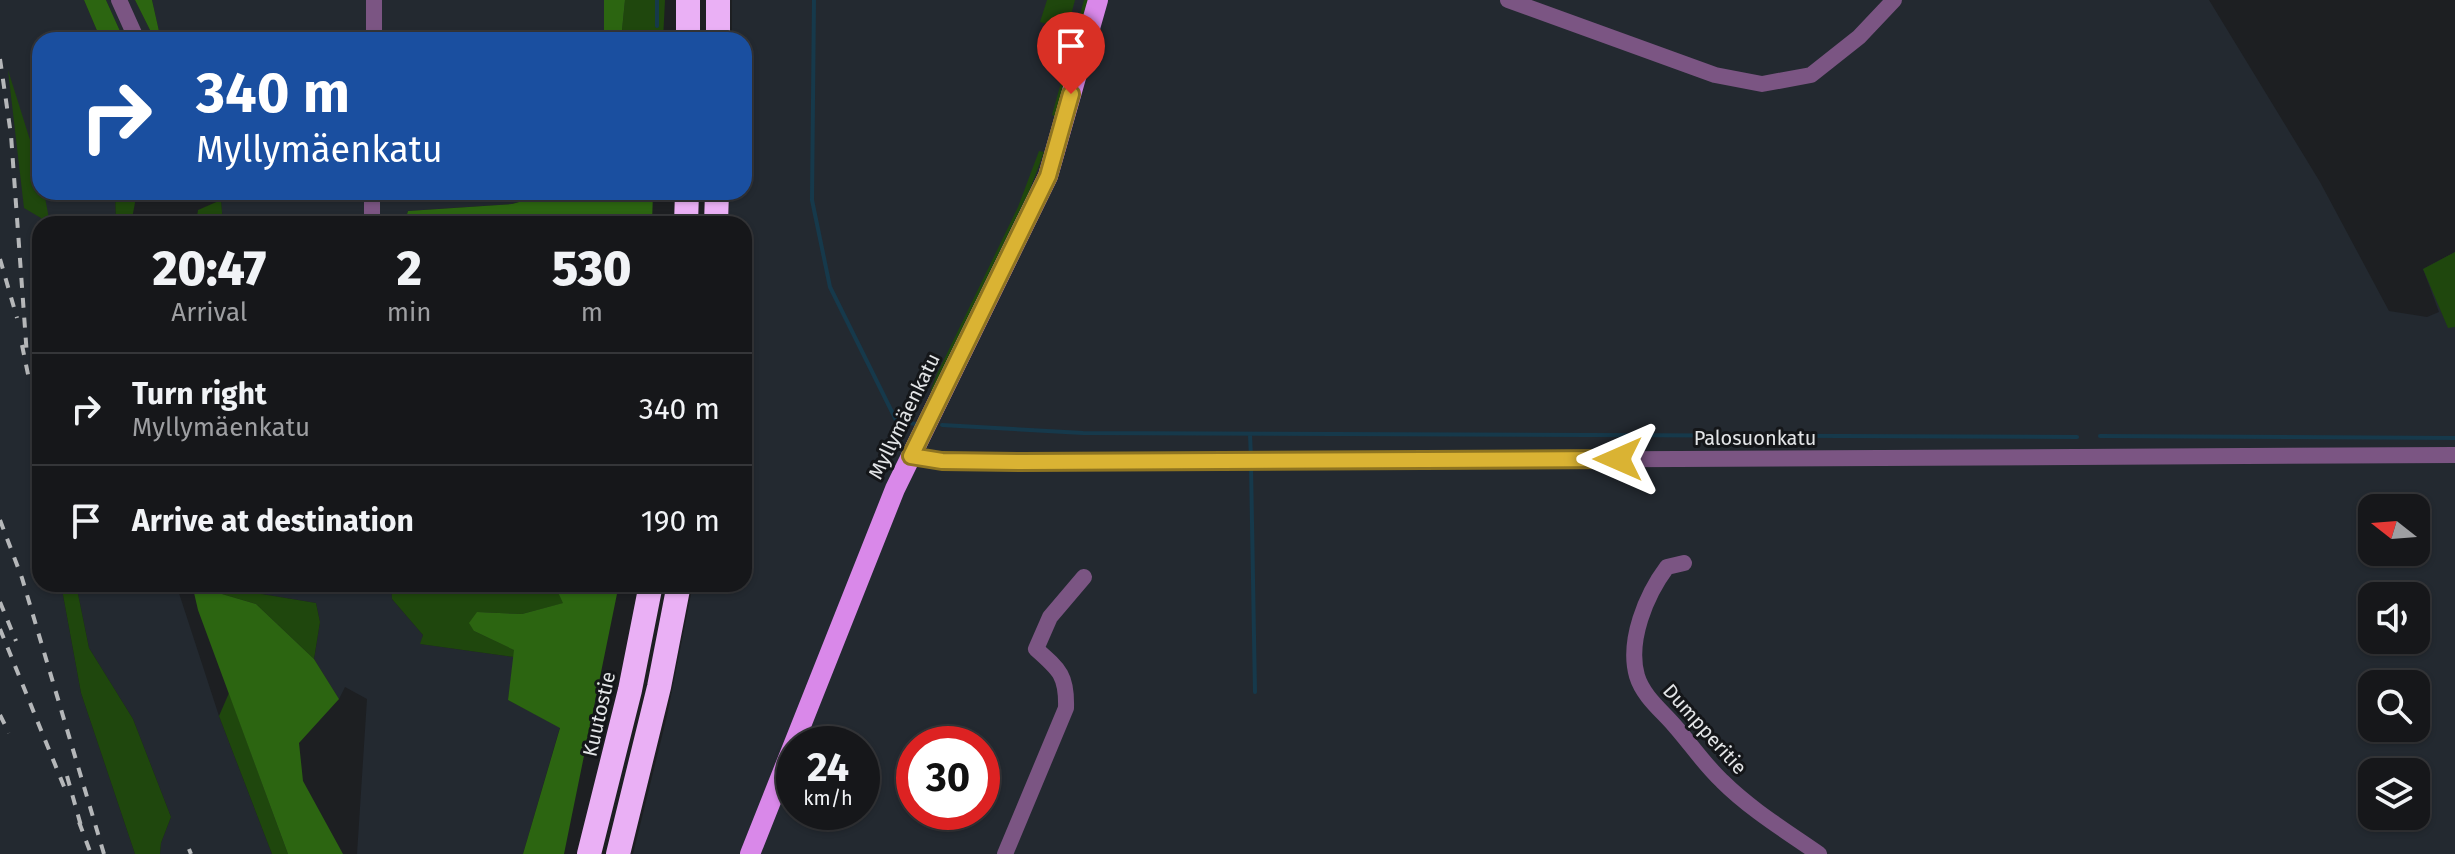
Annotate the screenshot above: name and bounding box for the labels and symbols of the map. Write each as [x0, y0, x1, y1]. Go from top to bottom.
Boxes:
pin [1037, 12, 1105, 94]
street label: Myllymäenkatu [863, 349, 945, 483]
position arrow [1576, 417, 1660, 501]
street label: Palosuonkatu [1694, 426, 1816, 450]
north arrow [2358, 494, 2430, 566]
street label: Kuutostie [578, 669, 620, 759]
street label: Dumpperitie [1658, 679, 1752, 779]
speed limit sign: 30 [896, 726, 1000, 830]

